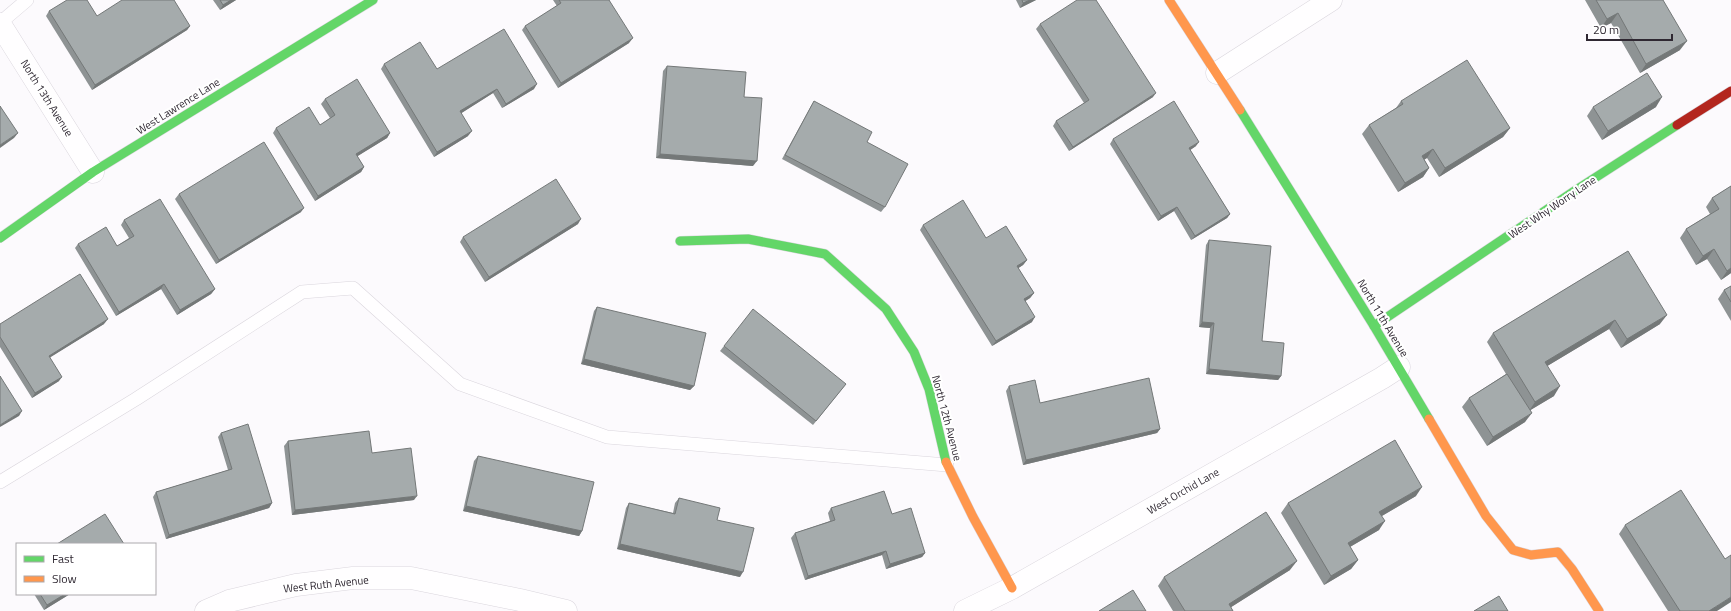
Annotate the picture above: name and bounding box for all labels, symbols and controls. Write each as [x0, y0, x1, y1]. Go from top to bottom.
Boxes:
scale bar [1587, 16, 1672, 42]
text: 20 m [1593, 20, 1619, 39]
street label: North 13th Avenue [17, 56, 77, 140]
street label: West Lawrence Lane [133, 74, 223, 138]
street label: West Why Worry Lane [1505, 171, 1599, 242]
street label: North 11th Avenue [1353, 276, 1413, 360]
street label: North 12th Avenue [928, 373, 966, 463]
street label: West Orchid Lane [1144, 464, 1222, 518]
legend [16, 543, 156, 595]
text: Fast [52, 549, 75, 568]
text: Slow [52, 569, 77, 588]
street label: West Ruth Avenue [283, 572, 370, 596]

